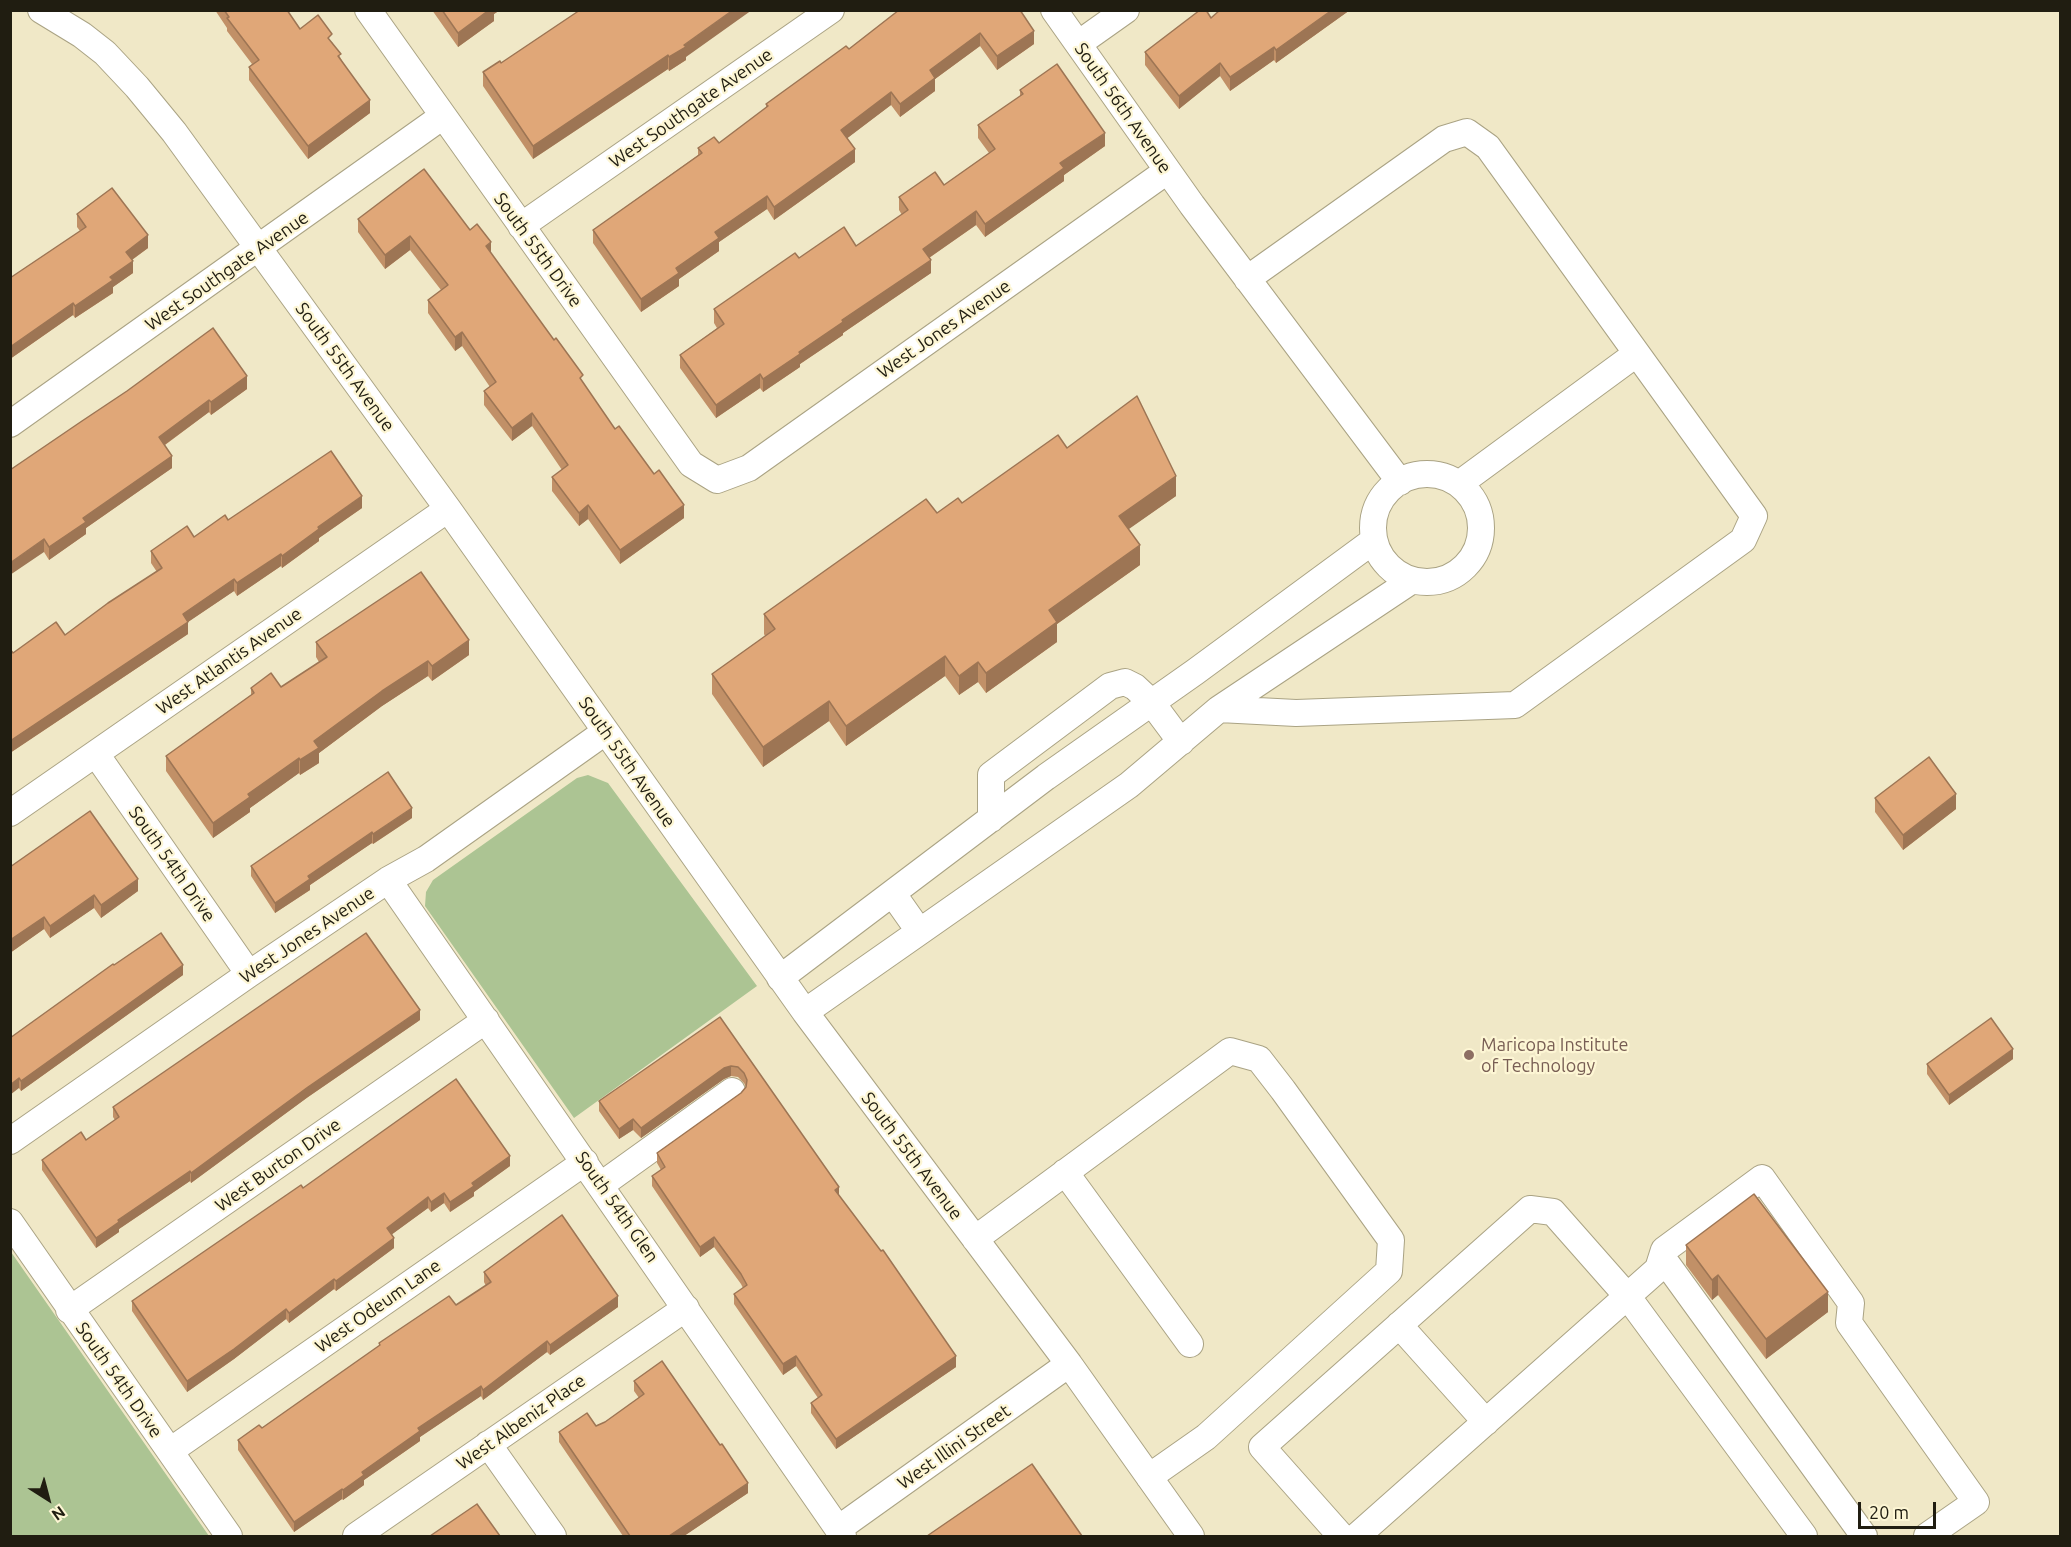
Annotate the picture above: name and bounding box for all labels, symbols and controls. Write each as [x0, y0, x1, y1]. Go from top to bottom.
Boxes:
street label: South 56th Avenue [1070, 39, 1176, 177]
street label: West Southgate Avenue [605, 43, 777, 173]
street label: South 55th Drive [489, 189, 587, 311]
street label: West Southgate Avenue [141, 206, 313, 336]
street label: West Jones Avenue [873, 275, 1015, 383]
street label: South 55th Avenue [291, 298, 399, 436]
street label: West Atlantis Avenue [152, 603, 306, 719]
street label: South 55th Avenue [574, 693, 680, 831]
street label: South 54th Drive [124, 802, 220, 926]
street label: West Jones Avenue [236, 882, 378, 988]
place label: Maricopa Institute of Technology [1481, 1034, 1628, 1076]
marker: Maricopa Institute of Technology [1462, 1048, 1476, 1062]
street label: South 55th Avenue [857, 1088, 967, 1224]
street label: West Burton Drive [211, 1114, 345, 1216]
street label: South 54th Glen [571, 1147, 663, 1267]
street label: West Odeum Lane [311, 1255, 445, 1357]
street label: South 54th Drive [71, 1318, 167, 1442]
street label: West Albeniz Place [452, 1369, 590, 1475]
street label: West Illini Street [893, 1400, 1015, 1494]
north arrow [18, 1469, 78, 1529]
scale bar [1861, 1490, 1939, 1528]
text: 20 m [1869, 1502, 1909, 1522]
text: N [48, 1503, 69, 1524]

